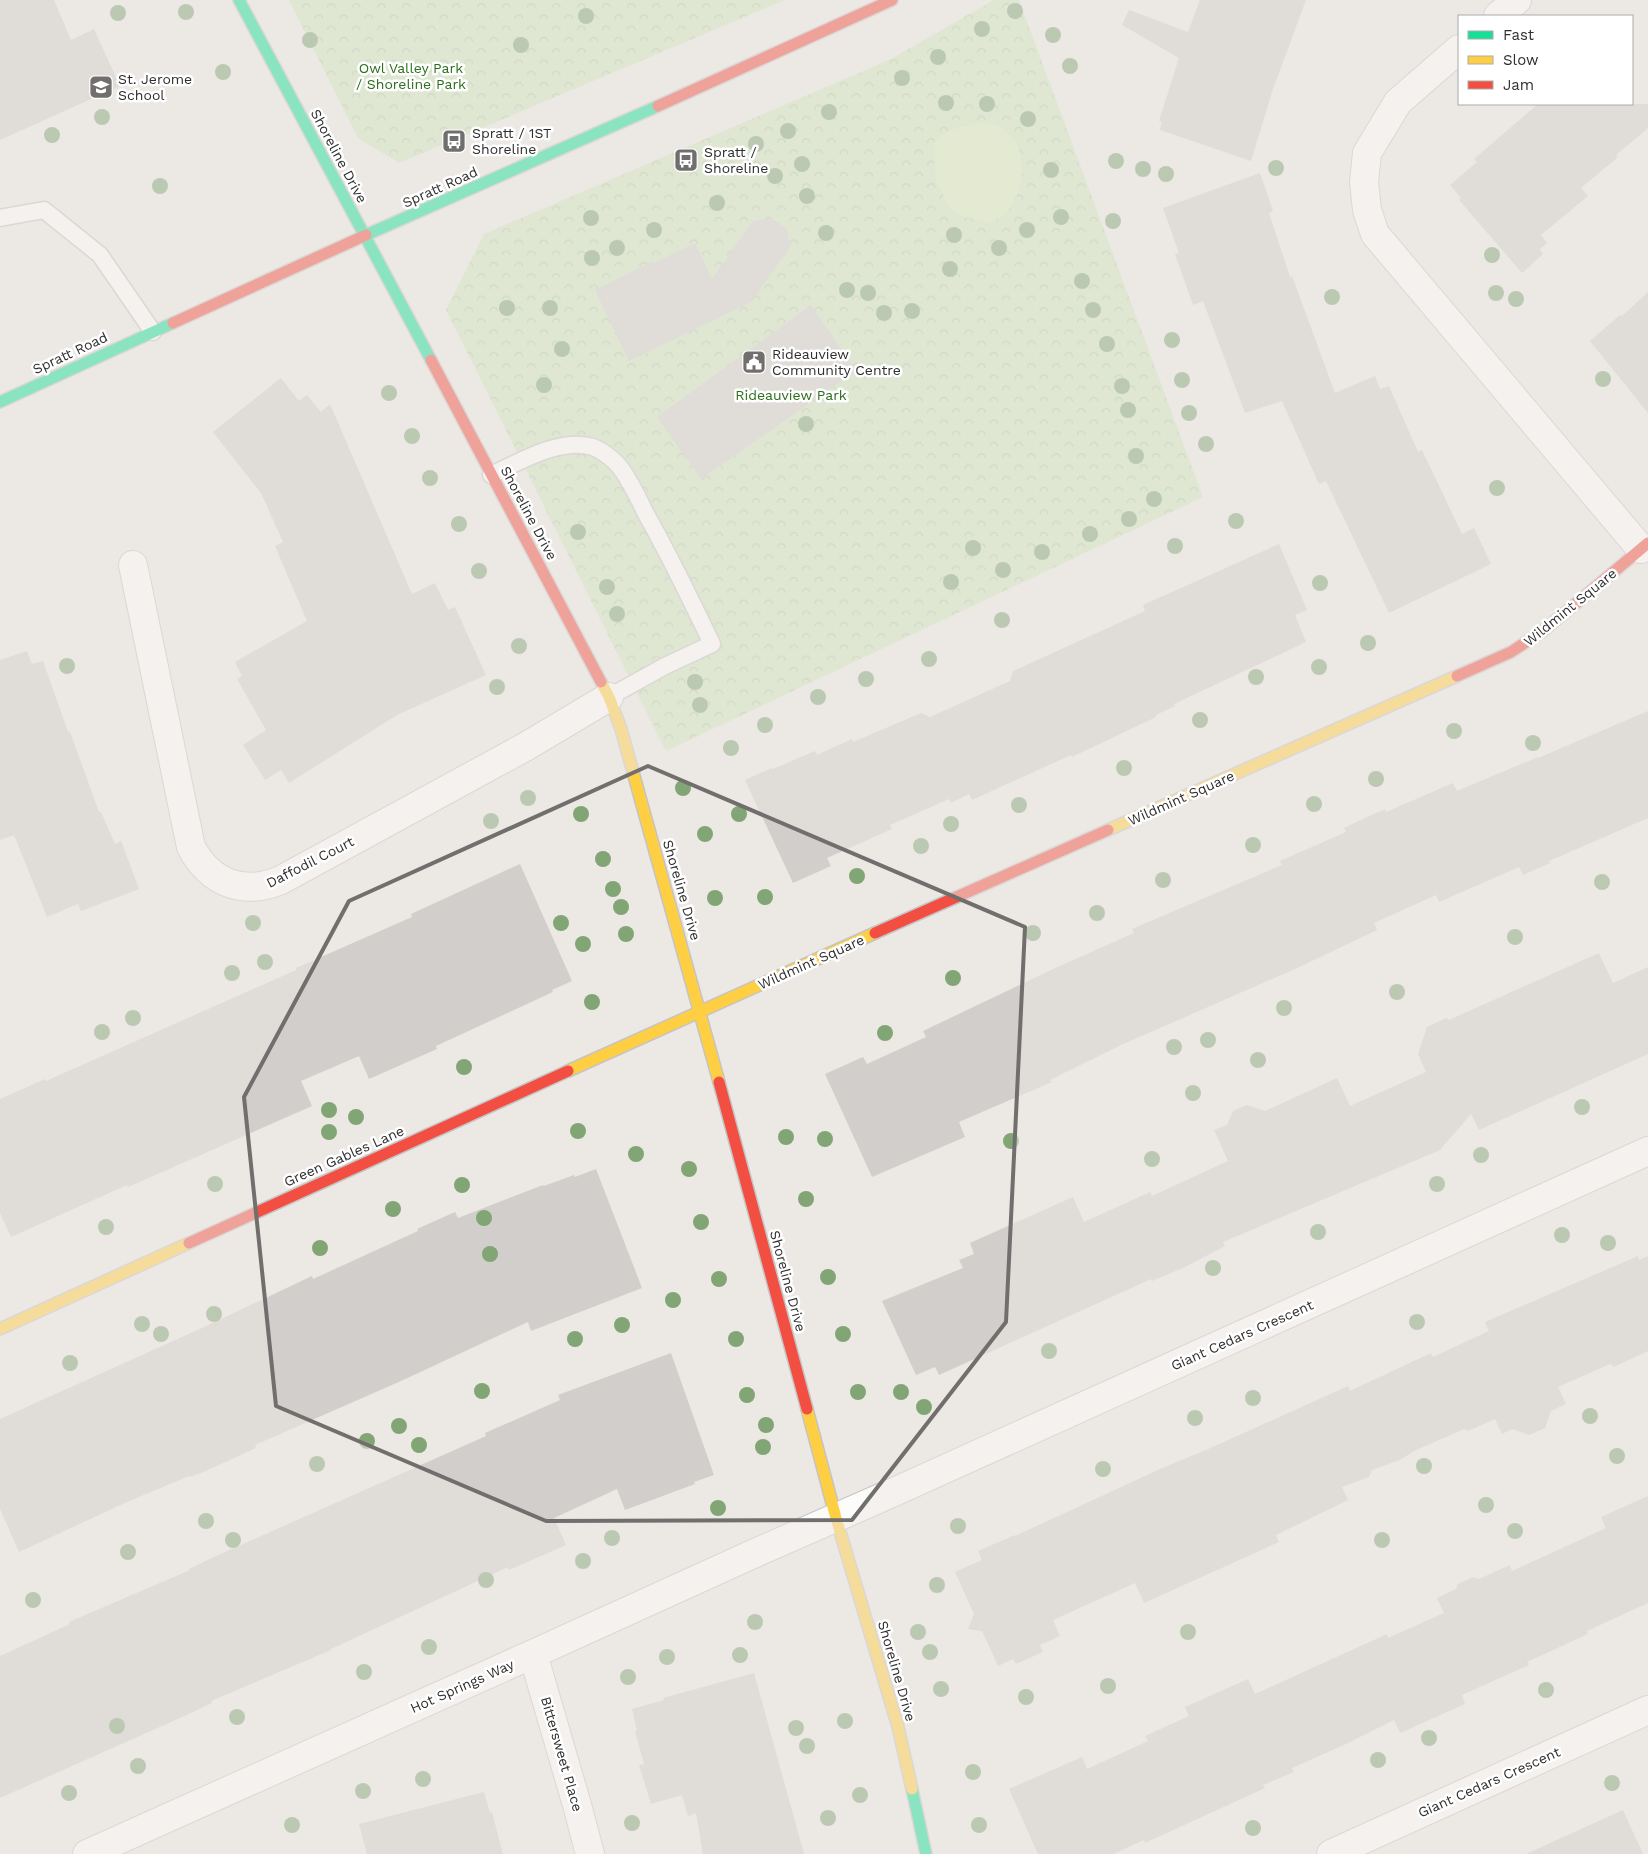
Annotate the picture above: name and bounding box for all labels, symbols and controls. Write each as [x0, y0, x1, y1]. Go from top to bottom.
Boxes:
legend [1458, 15, 1633, 105]
text: Fast [1503, 26, 1535, 44]
text: Slow [1503, 51, 1539, 69]
park label: Owl Valley Park / Shoreline Park [356, 60, 466, 92]
place label: St. Jerome School [118, 71, 192, 103]
school or university icon: St. Jerome School [88, 74, 114, 100]
text: Jam [1503, 76, 1534, 94]
street label: Shoreline Drive [308, 106, 370, 206]
place label: Spratt / 1ST Shoreline [472, 125, 552, 157]
bus stop icon: Spratt / 1ST Shoreline [441, 128, 467, 154]
place label: Spratt / Shoreline [704, 144, 768, 176]
bus stop icon: Spratt / Shoreline [673, 147, 699, 173]
street label: Spratt Road [400, 163, 480, 211]
street label: Spratt Road [30, 329, 110, 377]
place label: Rideauview Community Centre [772, 346, 901, 378]
public building icon: Rideauview Community Centre [741, 349, 767, 375]
park label: Rideauview Park [735, 387, 847, 403]
street label: Shoreline Drive [498, 463, 560, 563]
street label: Wildmint Square [1521, 565, 1619, 649]
street label: Wildmint Square [1125, 767, 1237, 829]
street label: Daffodil Court [264, 833, 357, 891]
street label: Shoreline Drive [660, 838, 704, 942]
street label: Wildmint Square [755, 931, 867, 993]
street label: Green Gables Lane [282, 1122, 406, 1190]
street label: Shoreline Drive [767, 1229, 809, 1333]
street label: Giant Cedars Crescent [1168, 1296, 1316, 1374]
street label: Shoreline Drive [875, 1619, 919, 1723]
street label: Hot Springs Way [408, 1656, 517, 1716]
street label: Bittersweet Place [538, 1695, 586, 1813]
street label: Giant Cedars Crescent [1415, 1743, 1563, 1821]

